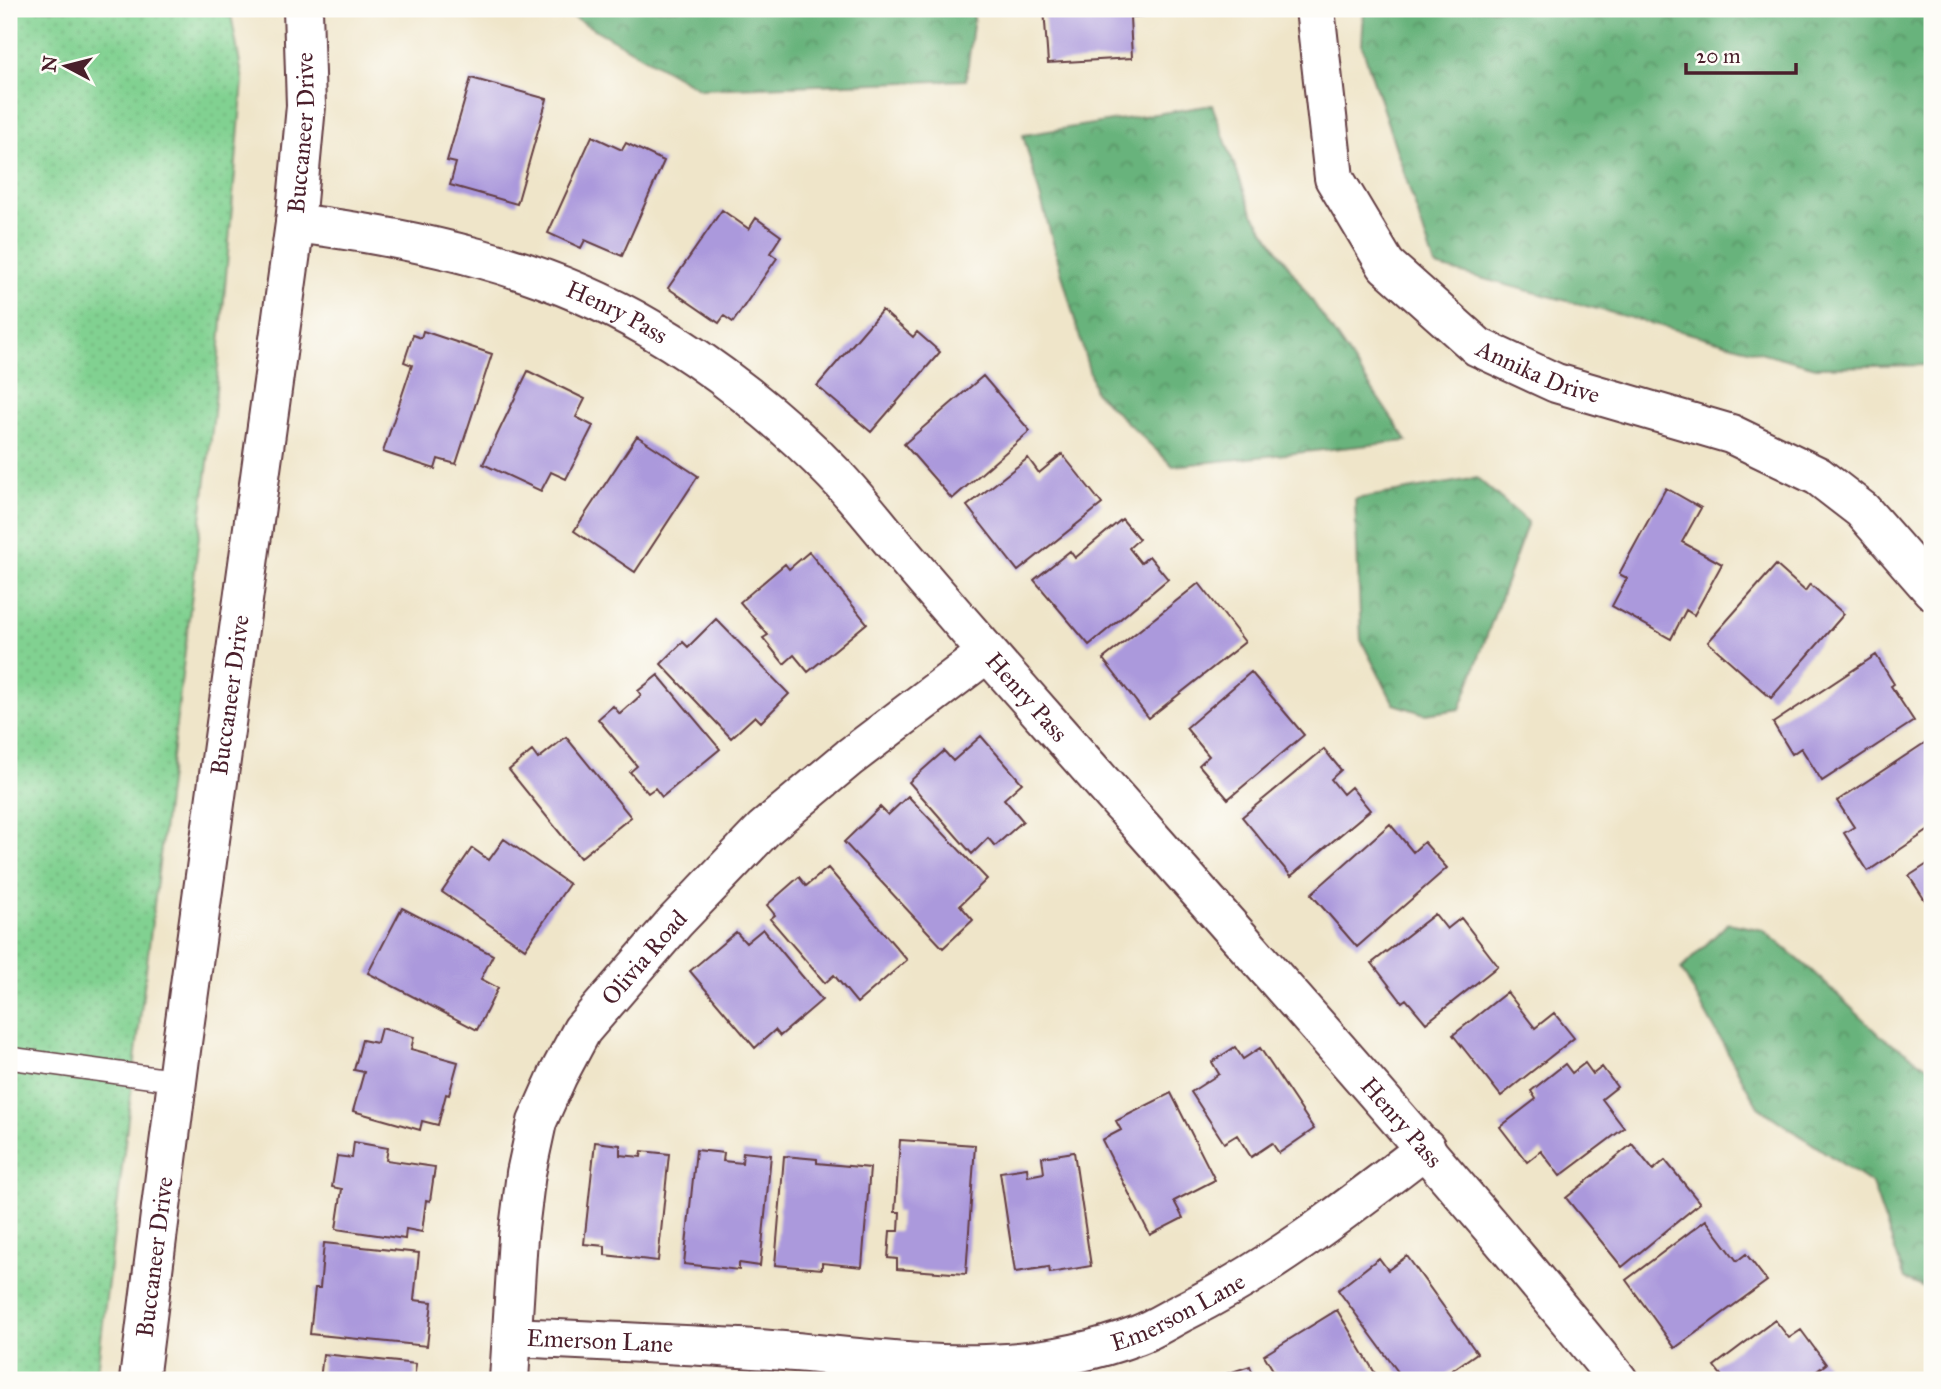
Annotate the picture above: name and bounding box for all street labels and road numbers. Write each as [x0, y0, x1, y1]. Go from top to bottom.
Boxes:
street label: Buccaneer Drive [281, 52, 321, 215]
street label: Henry Pass [562, 274, 673, 351]
street label: Annika Drive [1471, 333, 1603, 410]
street label: Buccaneer Drive [204, 613, 256, 777]
street label: Henry Pass [979, 646, 1074, 748]
street label: Olivia Road [595, 904, 693, 1011]
street label: Henry Pass [1354, 1071, 1449, 1174]
street label: Buccaneer Drive [130, 1175, 180, 1339]
street label: Emerson Lane [1107, 1266, 1250, 1358]
street label: Emerson Lane [526, 1323, 674, 1359]

